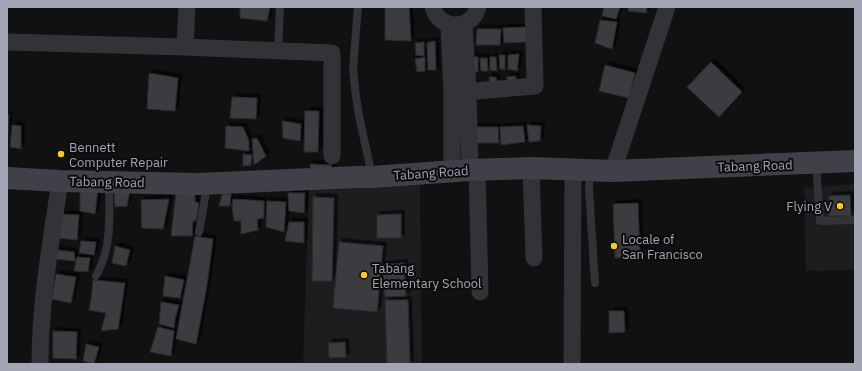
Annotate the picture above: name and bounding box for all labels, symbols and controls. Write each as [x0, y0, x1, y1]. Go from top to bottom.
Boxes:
place label: Bennett Computer Repair [69, 139, 168, 171]
marker: Bennett Computer Repair [56, 149, 66, 159]
street label: Tabang Road [717, 156, 793, 176]
street label: Tabang Road [393, 162, 469, 184]
street label: Tabang Road [69, 173, 145, 191]
place label: Flying V [786, 198, 832, 215]
marker: Flying V [835, 201, 845, 211]
place label: Locale of San Francisco [622, 231, 703, 263]
marker: Locale of San Francisco [609, 241, 619, 251]
place label: Tabang Elementary School [372, 260, 482, 292]
marker: Tabang Elementary School [359, 270, 369, 280]

